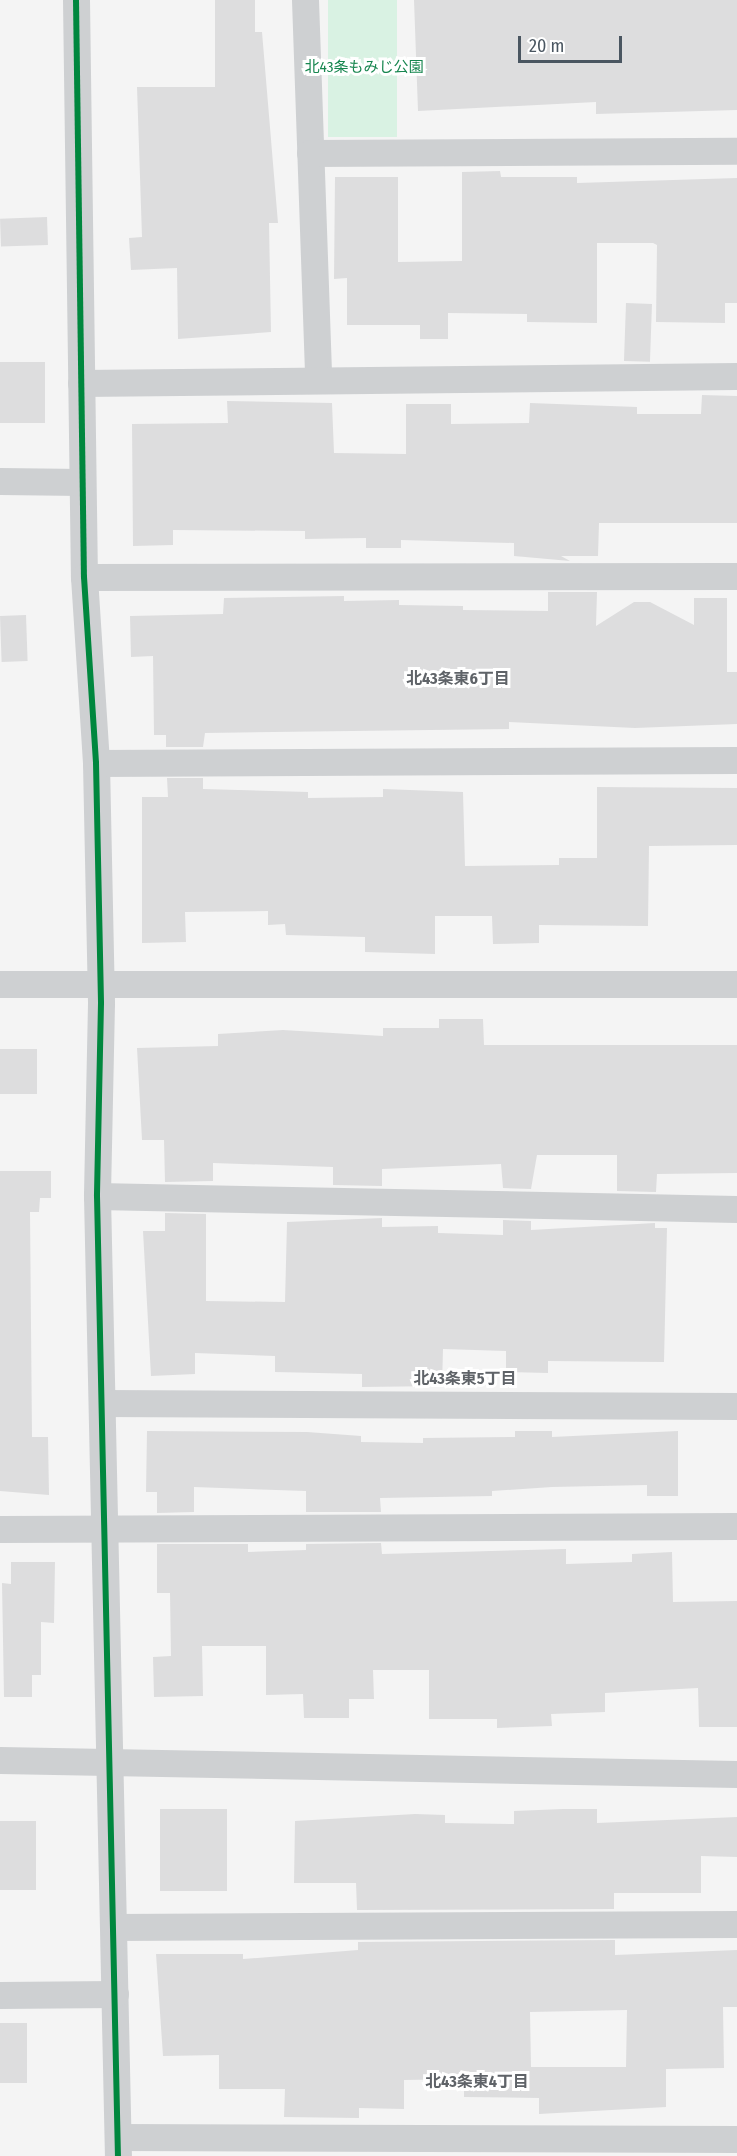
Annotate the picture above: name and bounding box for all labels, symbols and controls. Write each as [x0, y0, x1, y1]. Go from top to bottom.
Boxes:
scale bar [521, 24, 624, 62]
text: 20 m [529, 35, 564, 57]
park label: 北43条もみじ公園 [305, 59, 423, 77]
district label: 北43条東6丁目 [406, 669, 510, 689]
district label: 北43条東5丁目 [413, 1369, 517, 1389]
district label: 北43条東4丁目 [425, 2072, 529, 2092]

